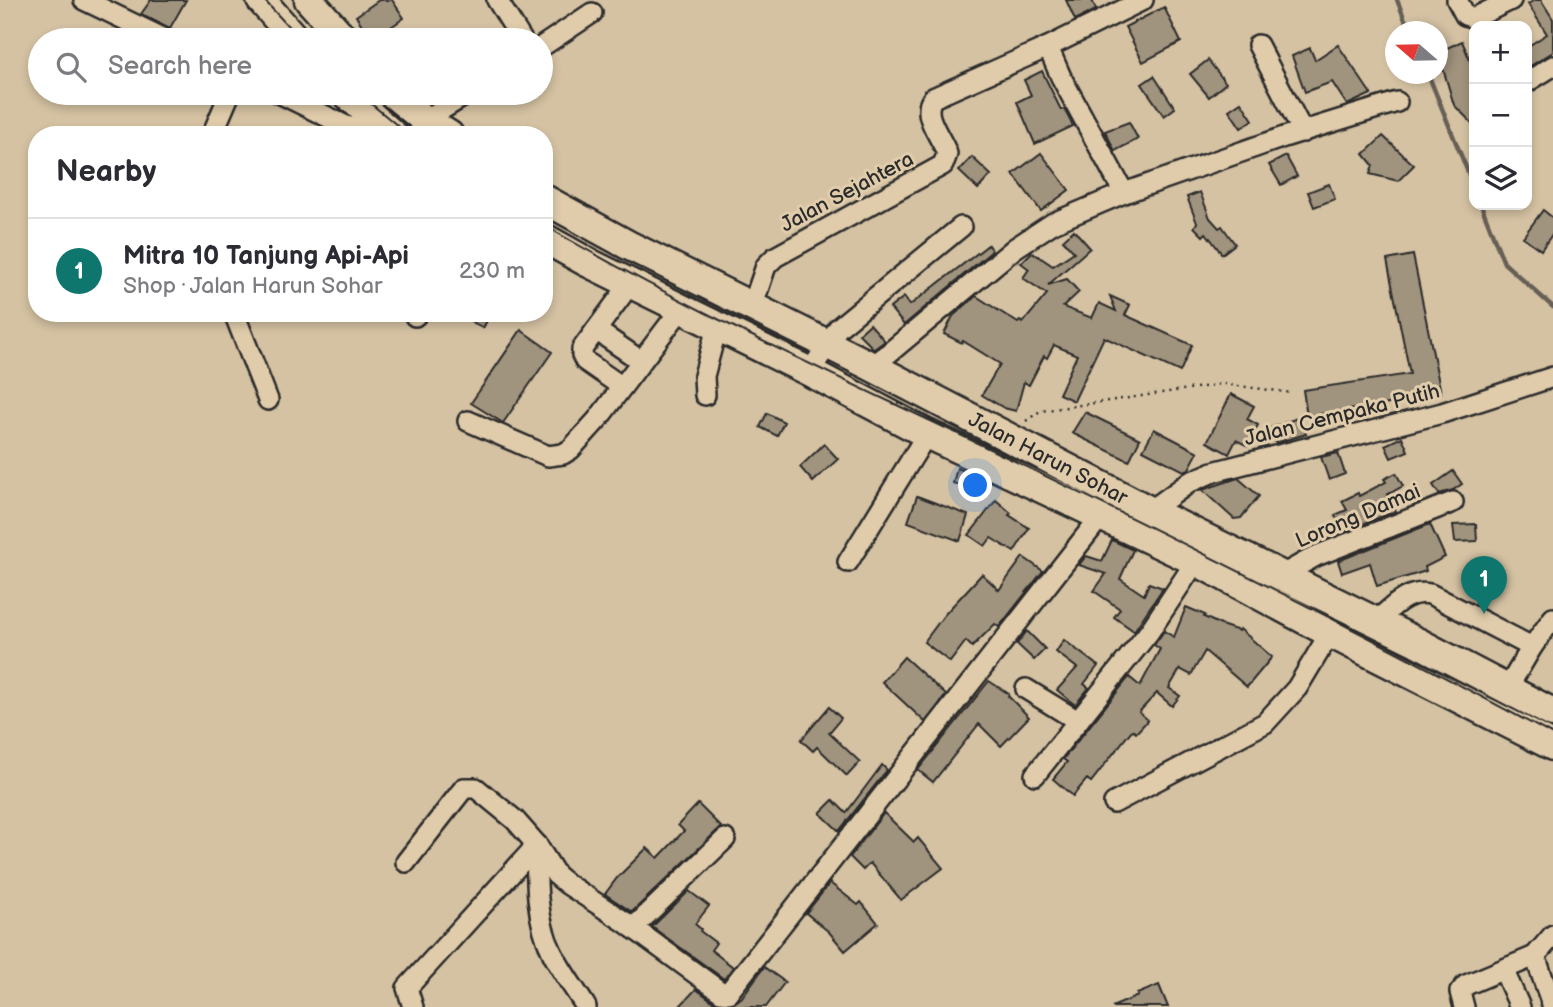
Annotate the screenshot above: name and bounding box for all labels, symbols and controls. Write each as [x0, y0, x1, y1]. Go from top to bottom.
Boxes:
north arrow [1385, 21, 1448, 84]
map controls [1469, 21, 1532, 210]
button: + [1469, 21, 1532, 84]
search box [28, 28, 553, 105]
icon: search [52, 48, 90, 86]
text: Search here [108, 51, 252, 82]
button: − [1469, 84, 1532, 147]
street label: Jalan Sejahtera [776, 146, 918, 238]
button: layers [1469, 147, 1532, 210]
text: Nearby [56, 154, 156, 190]
text: Mitra 10 Tanjung Api-Api [123, 241, 409, 272]
text: 1 [74, 257, 84, 285]
text: 230 m [459, 257, 525, 285]
text: Shop · Jalan Harun Sohar [123, 272, 382, 300]
street label: Jalan Cempaka Putih [1242, 379, 1442, 451]
street label: Jalan Harun Sohar [964, 407, 1132, 510]
your location [958, 468, 992, 502]
street label: Lorong Damai [1292, 478, 1424, 554]
pin: 1 [1461, 556, 1507, 614]

